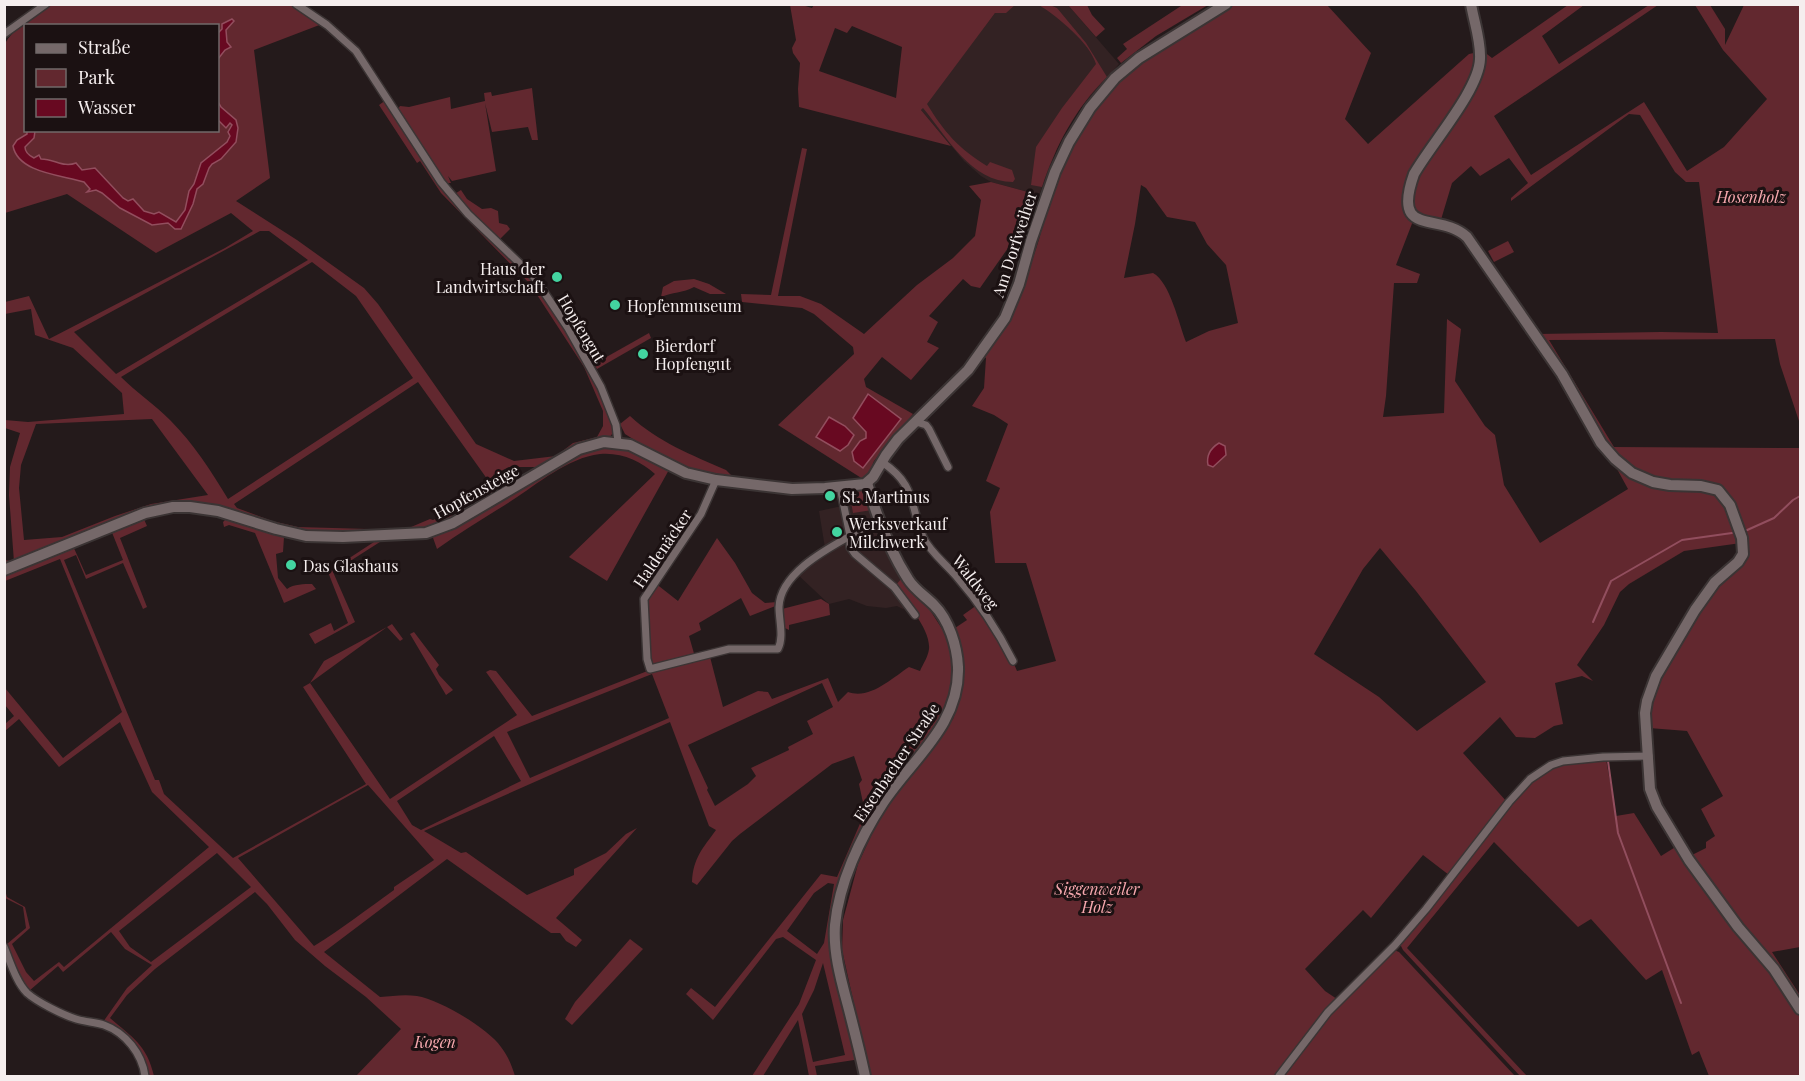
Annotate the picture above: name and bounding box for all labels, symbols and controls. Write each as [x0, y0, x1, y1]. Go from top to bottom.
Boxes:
legend [24, 24, 219, 132]
text: Straße [78, 35, 131, 59]
text: Park [78, 65, 115, 89]
text: Wasser [77, 95, 136, 119]
park label: Hosenholz [1715, 186, 1787, 207]
street label: Am Dorfweiher [987, 188, 1041, 301]
place label: Haus der Landwirtschaft [436, 258, 545, 297]
marker: Haus der Landwirtschaft [550, 270, 564, 284]
street label: Hopfengut [553, 290, 611, 366]
place label: Hopfenmuseum [627, 295, 742, 316]
marker: Hopfenmuseum [608, 298, 622, 312]
place label: Bierdorf Hopfengut [655, 335, 731, 374]
marker: Bierdorf Hopfengut [636, 347, 650, 361]
street label: Hopfensteige [430, 459, 522, 523]
place label: St. Martinus [842, 486, 930, 507]
marker: St. Martinus [823, 489, 837, 503]
street label: Haldenäcker [628, 505, 696, 591]
place label: Werksverkauf Milchwerk [848, 513, 949, 552]
marker: Werksverkauf Milchwerk [830, 525, 844, 539]
street label: Waldweg [947, 549, 1004, 614]
place label: Das Glashaus [303, 555, 398, 576]
marker: Das Glashaus [284, 558, 298, 572]
street label: Eisenbacher Straße [848, 698, 944, 826]
park label: Siggenweiler Holz [1053, 878, 1141, 917]
park label: Kogen [413, 1031, 456, 1052]

